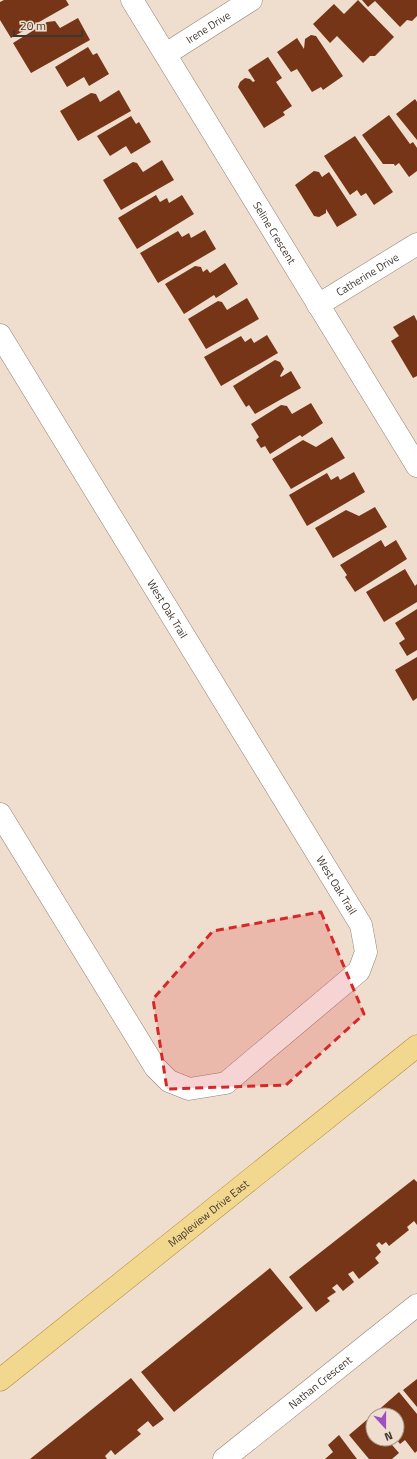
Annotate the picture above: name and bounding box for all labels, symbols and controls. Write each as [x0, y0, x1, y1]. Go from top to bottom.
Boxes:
street label: Irene Drive [183, 7, 234, 47]
scale bar [14, 12, 82, 38]
text: 20 m [20, 16, 46, 35]
street label: Seline Crescent [249, 199, 300, 267]
street label: Catherine Drive [333, 249, 402, 300]
street label: West Oak Trail [143, 576, 192, 641]
street label: West Oak Trail [313, 853, 361, 918]
street label: Mapleview Drive East [164, 1176, 252, 1251]
street label: Nathan Crescent [285, 1352, 355, 1413]
north arrow [365, 1407, 405, 1447]
text: N [382, 1428, 395, 1445]

